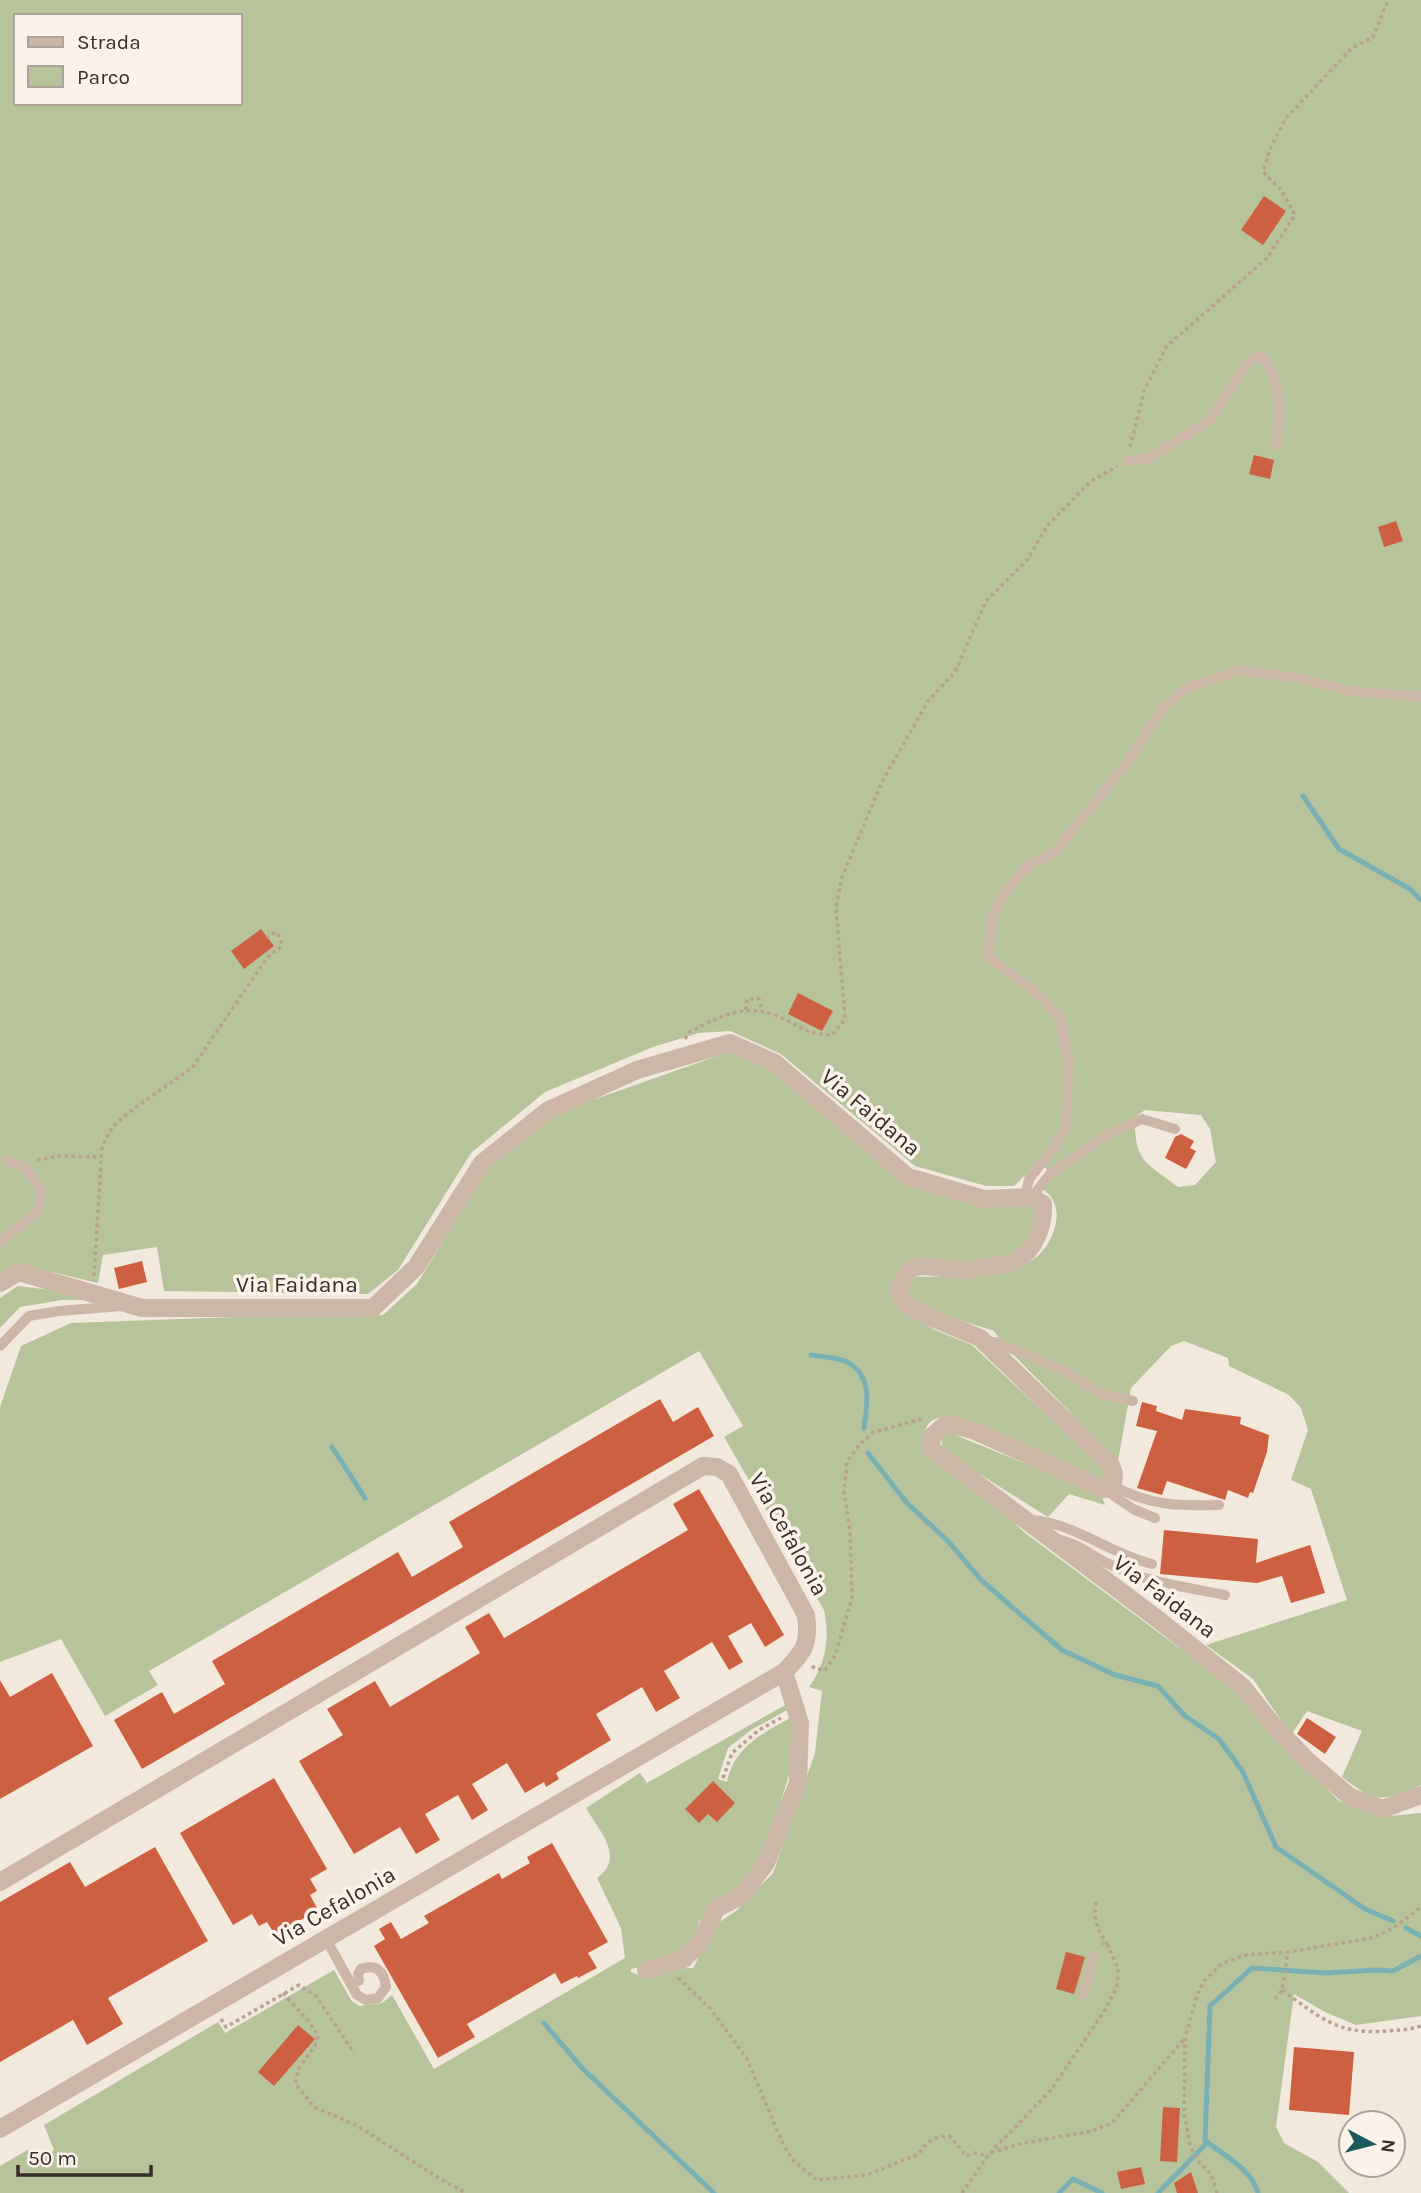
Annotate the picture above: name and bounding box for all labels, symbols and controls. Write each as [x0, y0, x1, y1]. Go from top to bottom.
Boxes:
legend [14, 14, 242, 105]
text: Strada [77, 30, 141, 54]
text: Parco [77, 65, 130, 89]
street label: Via Faidana [815, 1063, 926, 1162]
street label: Via Faidana [236, 1271, 358, 1298]
street label: Via Cefalonia [744, 1468, 834, 1601]
street label: Via Faidana [1108, 1549, 1221, 1644]
street label: Via Cefalonia [268, 1861, 400, 1952]
north arrow [1337, 2109, 1407, 2179]
scale bar [18, 2134, 150, 2178]
text: N [1376, 2138, 1400, 2154]
text: 50 m [28, 2146, 77, 2170]

